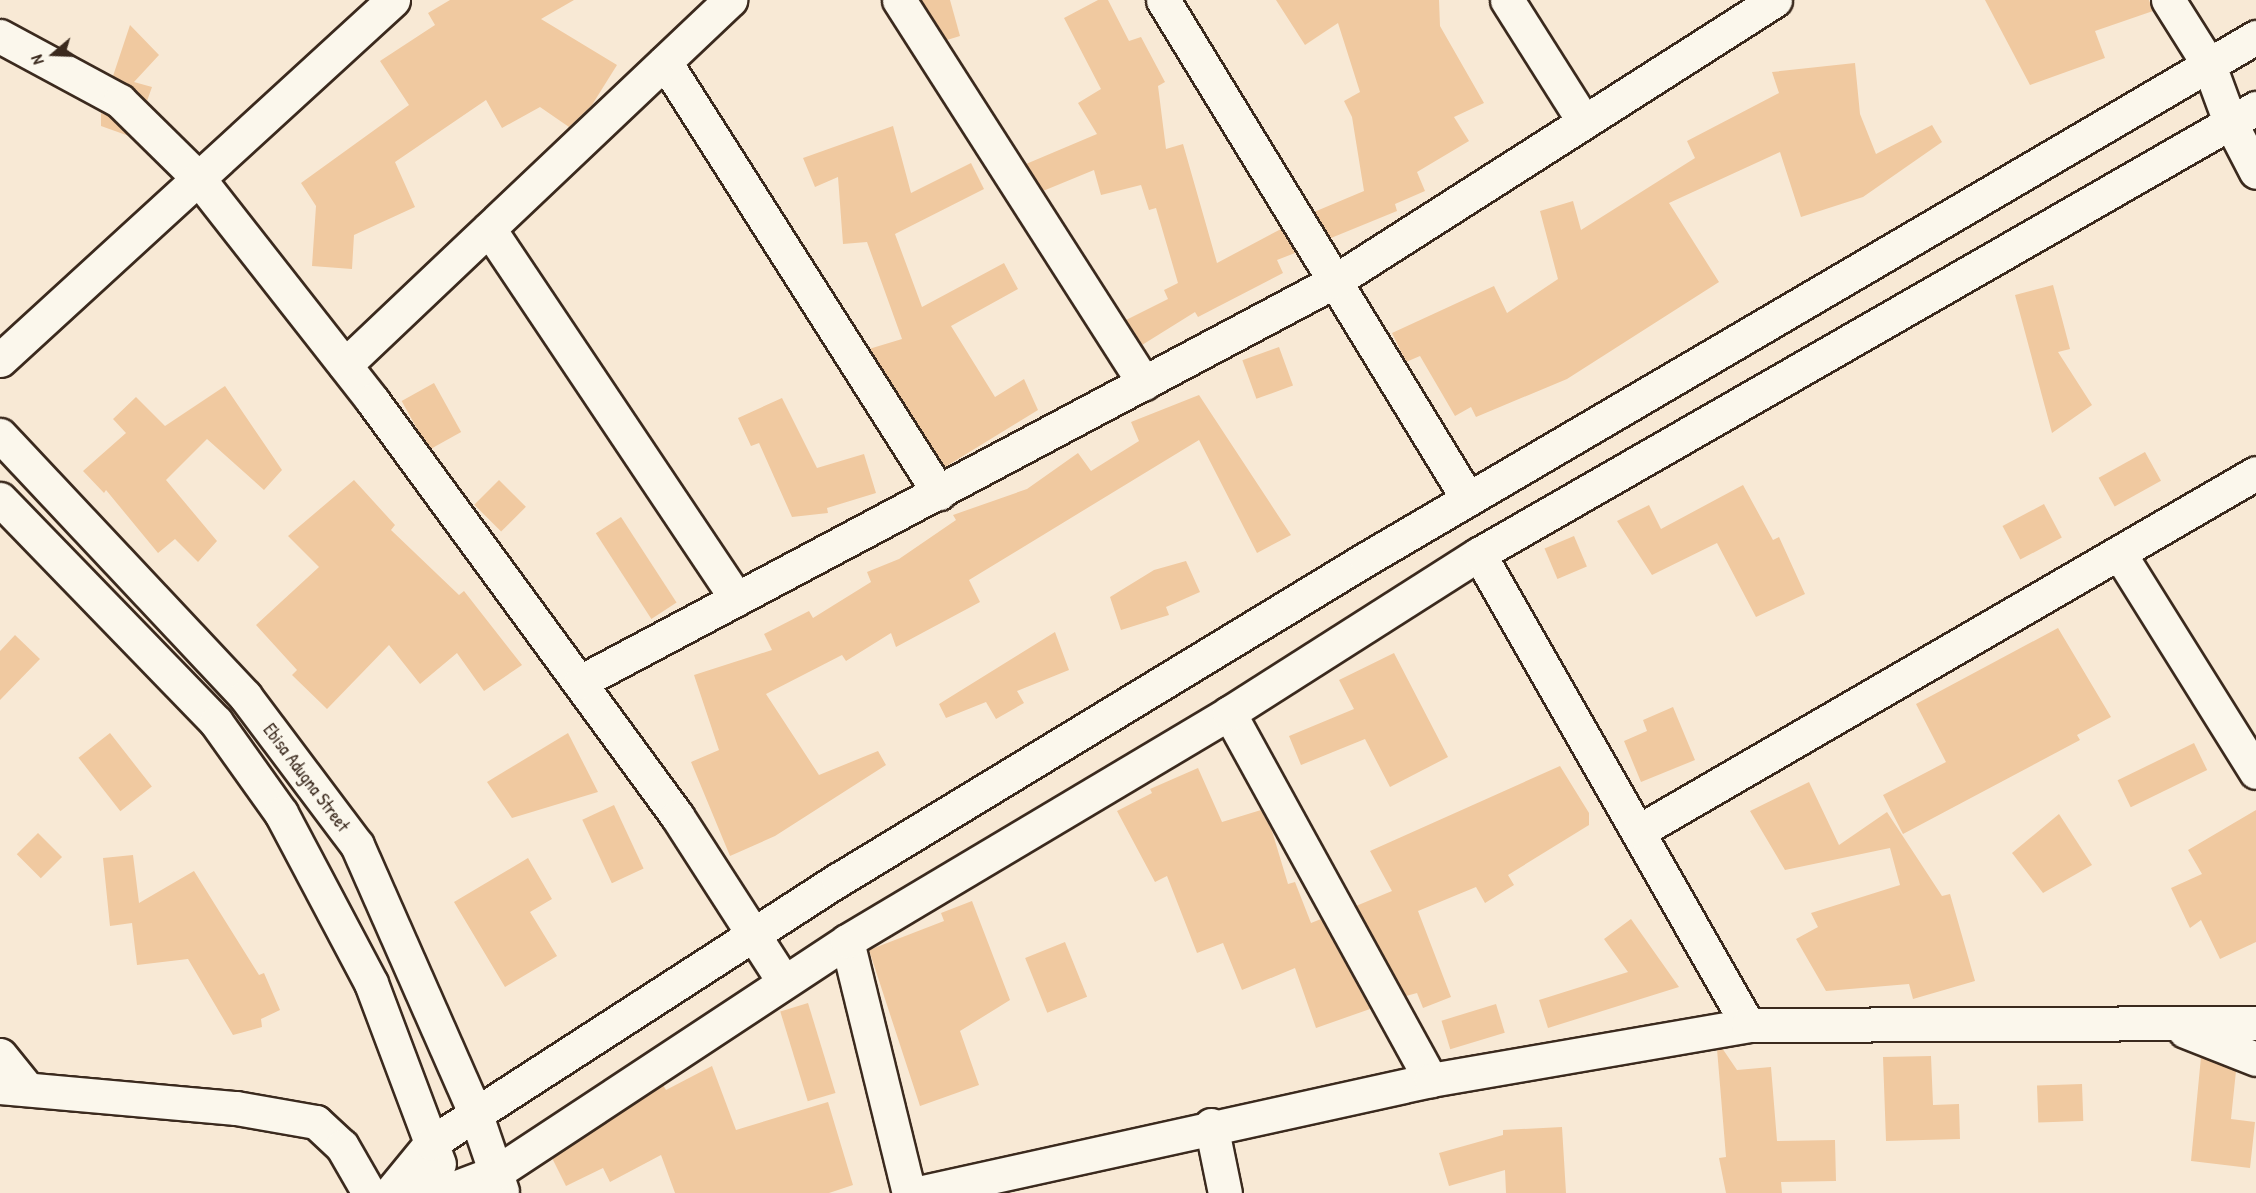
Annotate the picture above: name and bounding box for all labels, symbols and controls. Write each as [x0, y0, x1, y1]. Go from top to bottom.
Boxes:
north arrow [24, 24, 84, 84]
text: N [25, 52, 49, 67]
street label: Ebisa Adugna Street [258, 720, 354, 836]

